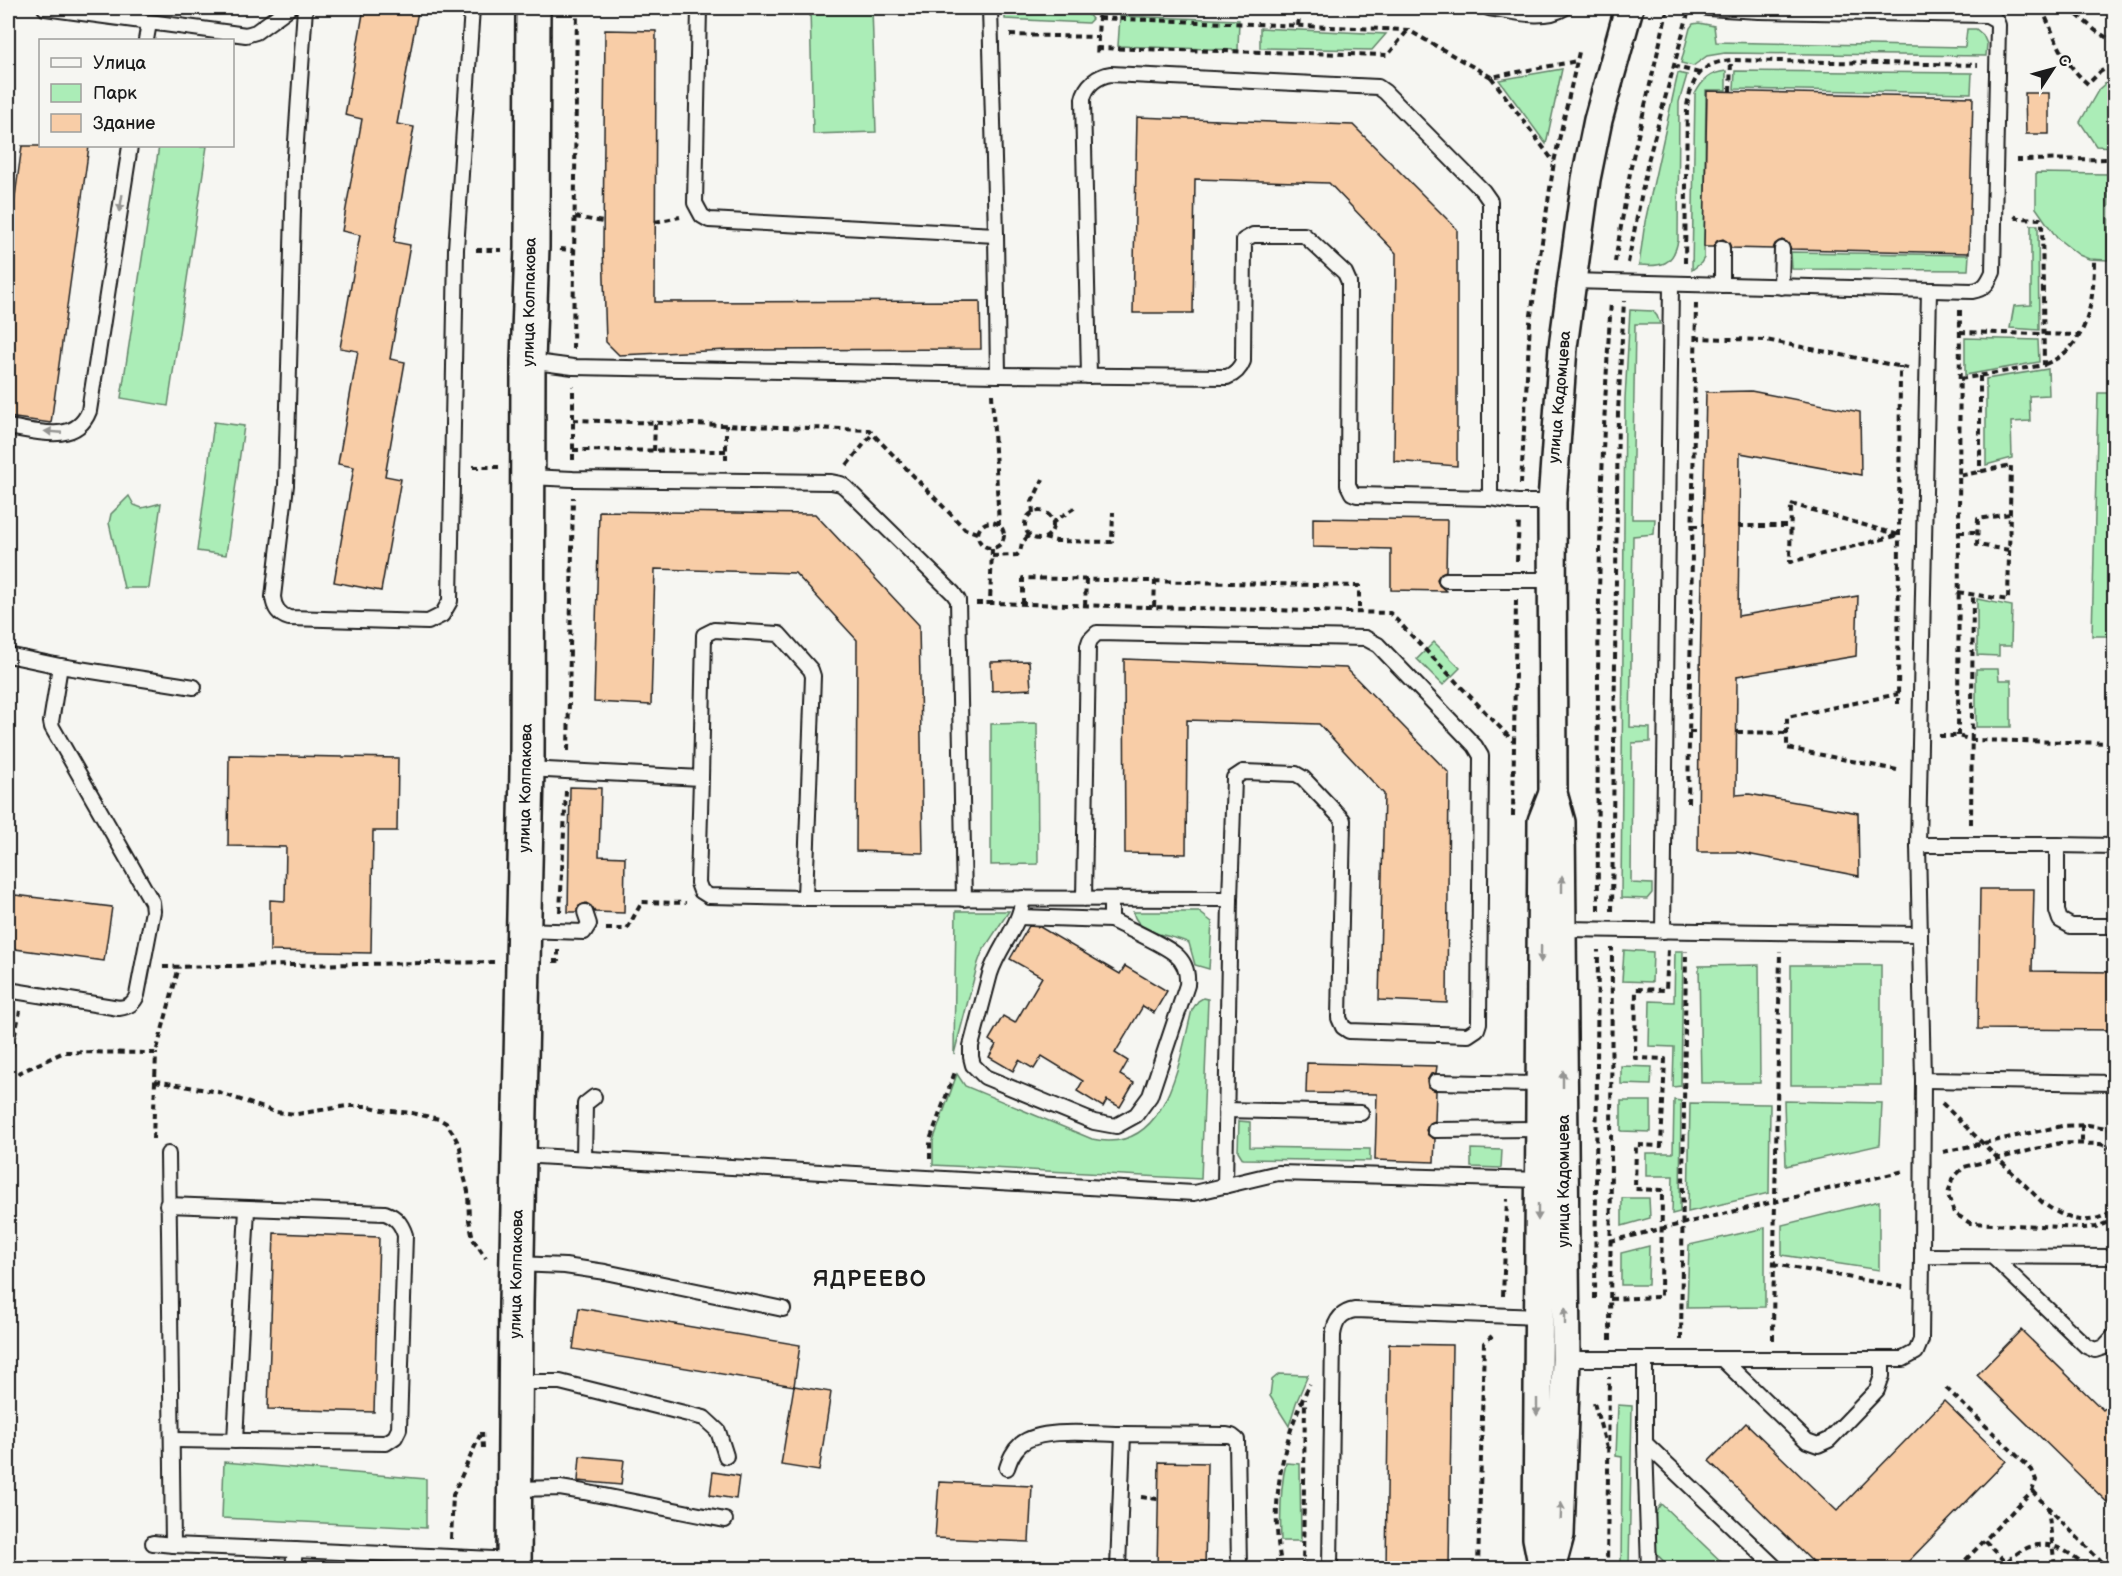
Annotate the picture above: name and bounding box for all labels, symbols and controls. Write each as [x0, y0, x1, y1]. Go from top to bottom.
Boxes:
legend [39, 39, 234, 147]
north arrow [2023, 39, 2083, 99]
text: С [2053, 51, 2075, 71]
text: Улица [93, 53, 147, 74]
text: Парк [93, 83, 137, 104]
text: Здание [93, 113, 155, 134]
one-way arrow [117, 194, 126, 213]
street label: улица Колпакова [519, 237, 541, 367]
street label: улица Кадомцева [1545, 329, 1575, 464]
one-way arrow [44, 427, 63, 437]
street label: улица Колпакова [515, 723, 537, 853]
one-way arrow [1557, 875, 1567, 894]
one-way arrow [1536, 945, 1546, 964]
one-way arrow [1558, 1070, 1568, 1089]
street label: улица Кадомцева [1555, 1114, 1574, 1248]
one-way arrow [1533, 1203, 1543, 1222]
street label: улица Колпакова [506, 1209, 528, 1339]
district label: ЯДРЕЕВО [813, 1266, 927, 1293]
one-way arrow [1560, 1307, 1570, 1326]
one-way arrow [1532, 1398, 1542, 1417]
one-way arrow [1556, 1502, 1566, 1521]

